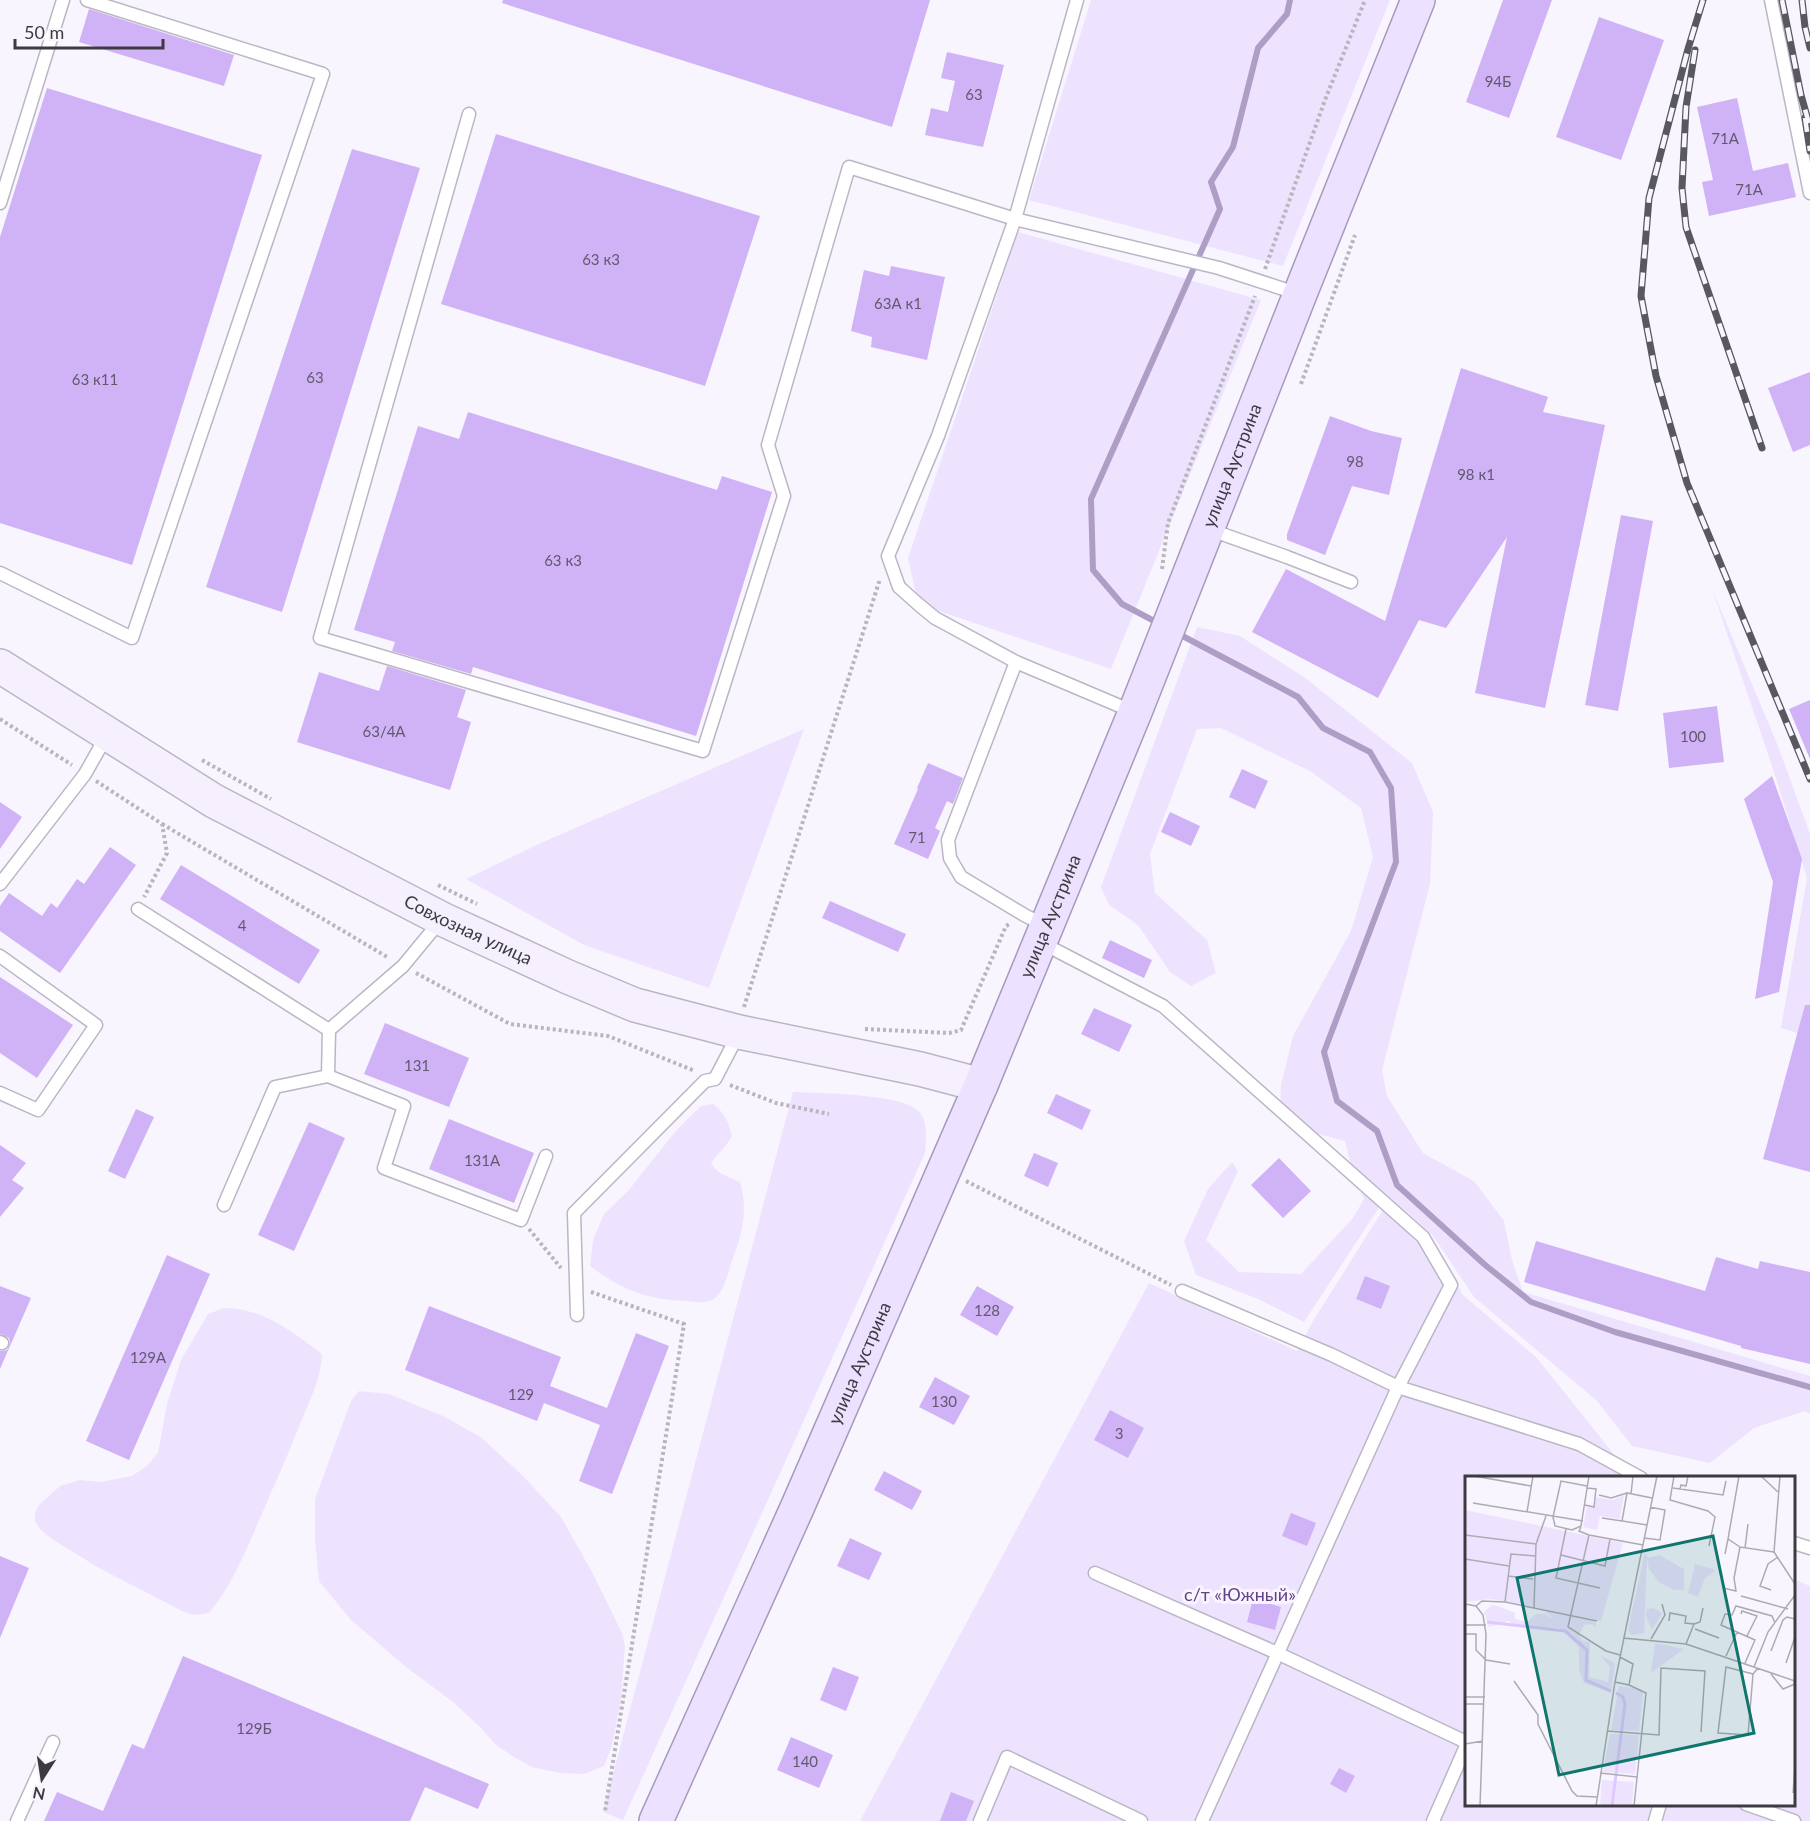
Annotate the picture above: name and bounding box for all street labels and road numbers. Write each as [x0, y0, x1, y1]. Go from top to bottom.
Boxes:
street label: улица Аустрина [1197, 400, 1266, 530]
street label: улица Аустрина [1014, 851, 1085, 981]
street label: Совхозная улица [401, 889, 536, 969]
street label: улица Аустрина [823, 1298, 895, 1428]

